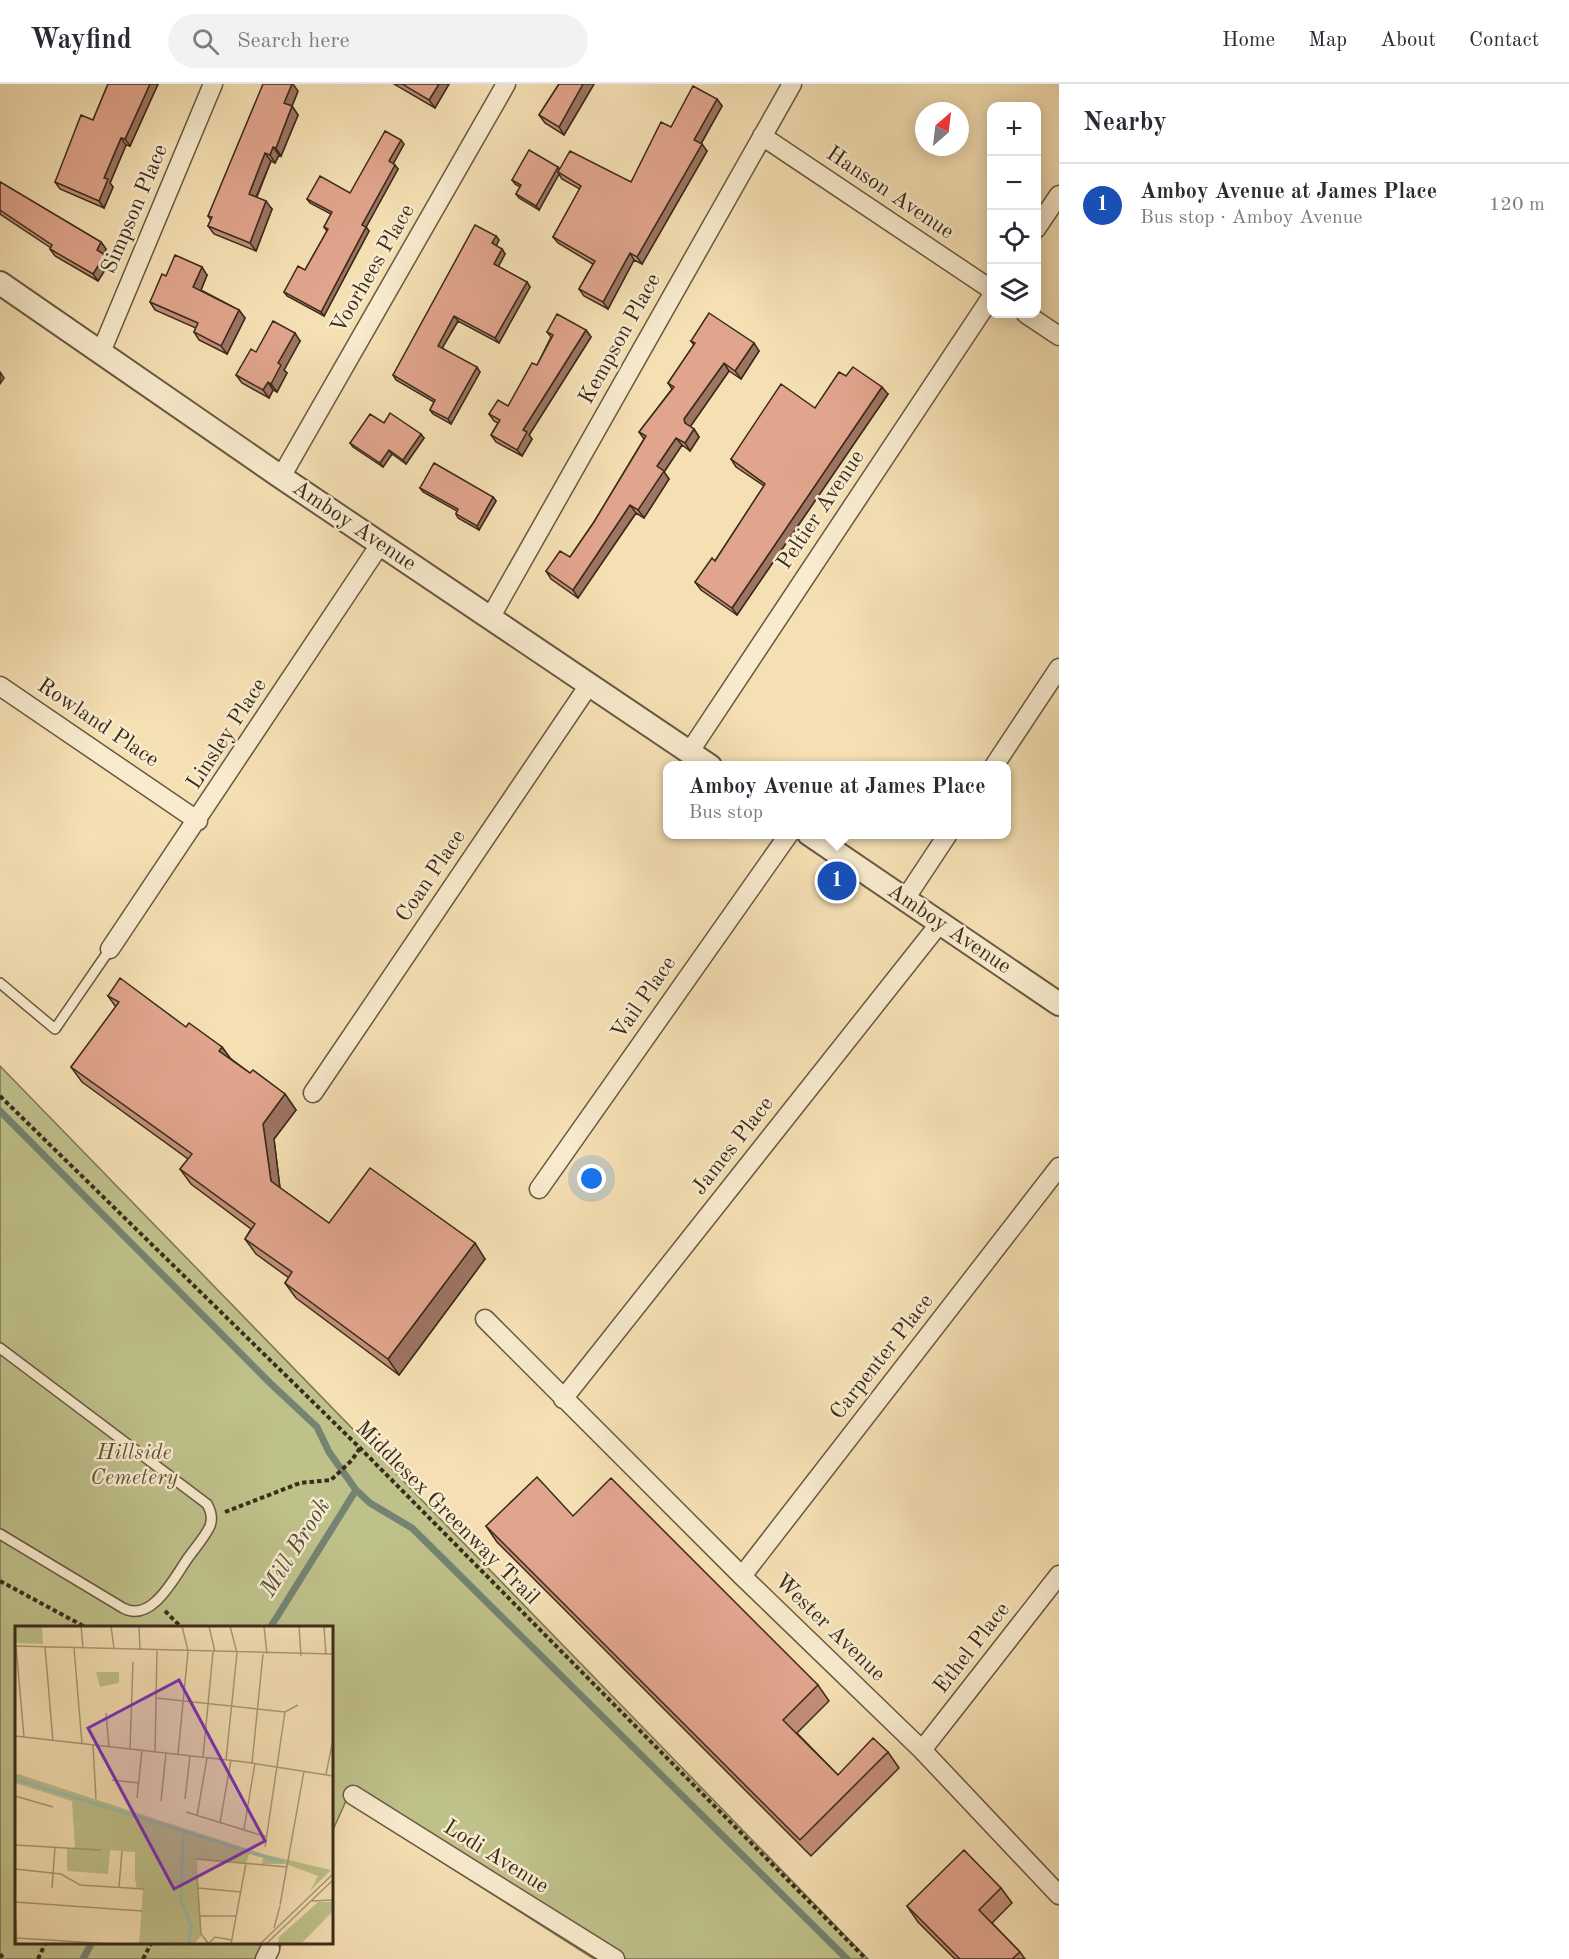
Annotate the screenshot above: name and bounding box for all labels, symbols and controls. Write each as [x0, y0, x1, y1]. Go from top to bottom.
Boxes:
search box [168, 14, 588, 68]
icon: search [189, 25, 222, 58]
text: Wayfind [30, 27, 132, 55]
text: Search here [237, 30, 350, 52]
text: Home [1222, 30, 1275, 51]
text: Map [1308, 30, 1347, 51]
text: About [1380, 30, 1436, 51]
text: Contact [1469, 30, 1539, 51]
north arrow [915, 102, 969, 156]
map controls [987, 102, 1041, 318]
button: + [987, 102, 1041, 156]
text: Nearby [1083, 110, 1167, 136]
street label: Simpson Place [98, 141, 172, 277]
street label: Hanson Avenue [822, 142, 958, 244]
button: − [987, 156, 1041, 210]
text: Amboy Avenue at James Place [1140, 181, 1437, 203]
text: 1 [1097, 195, 1108, 215]
text: 120 m [1489, 195, 1545, 215]
street label: Voorhees Place [327, 201, 419, 337]
text: Bus stop · Amboy Avenue [1140, 208, 1363, 228]
button: locate [987, 210, 1041, 264]
button: layers [987, 264, 1041, 318]
street label: Kempson Place [575, 270, 665, 408]
street label: Peltier Avenue [773, 446, 869, 574]
street label: Amboy Avenue [288, 477, 420, 575]
street label: Rowland Place [33, 674, 163, 772]
street label: Linsley Place [183, 675, 271, 793]
popup [663, 761, 1011, 839]
text: Amboy Avenue at James Place [688, 776, 986, 798]
text: Bus stop [688, 803, 763, 823]
street label: Coan Place [392, 826, 470, 926]
pin: 1 [818, 858, 856, 904]
street label: Amboy Avenue [883, 880, 1015, 978]
street label: Vail Place [608, 953, 680, 1043]
street label: James Place [688, 1093, 778, 1199]
your location [577, 1164, 606, 1193]
street label: Carpenter Place [826, 1290, 938, 1424]
street label: Middlesex Greenway Trail [351, 1417, 543, 1609]
park label: Hillside Cemetery [90, 1442, 178, 1489]
water label: Mill Brook [256, 1495, 336, 1602]
street label: Wester Avenue [771, 1570, 889, 1686]
street label: Ethel Place [930, 1598, 1014, 1698]
inset map [15, 1626, 333, 1944]
street label: Lodi Avenue [440, 1816, 552, 1898]

